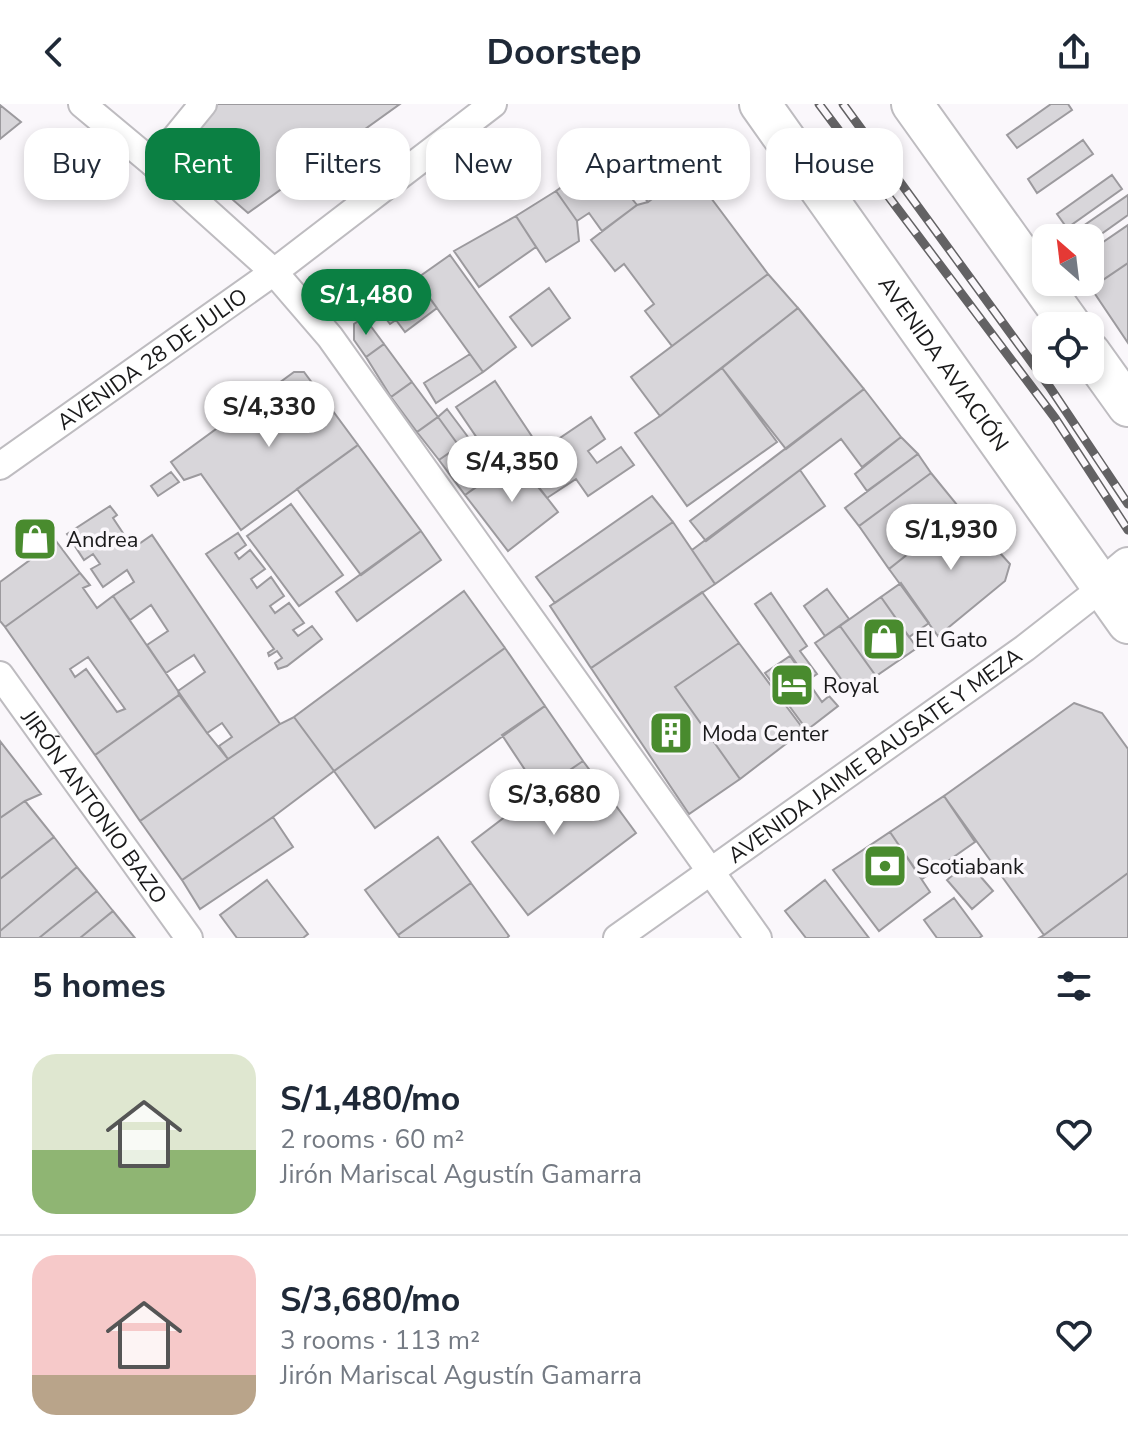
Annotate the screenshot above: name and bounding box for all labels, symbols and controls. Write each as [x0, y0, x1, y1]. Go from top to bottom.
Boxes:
text: Doorstep [487, 28, 641, 77]
icon: back [32, 30, 76, 74]
icon: share [1052, 30, 1096, 74]
chip: Buy [24, 128, 129, 200]
chip: Rent [145, 128, 260, 200]
chip: Filters [276, 128, 410, 200]
chip: New [426, 128, 541, 200]
chip: Apartment [557, 128, 750, 200]
chip: House [766, 128, 903, 200]
north arrow [1032, 224, 1104, 296]
map controls [1032, 224, 1104, 384]
pin: S/1,480 [292, 269, 440, 337]
street label: AVENIDA AVIACIÓN [871, 271, 1015, 457]
text: S/1,480 [319, 277, 413, 312]
street label: AVENIDA 28 DE JULIO [51, 281, 254, 437]
button: locate [1032, 312, 1104, 384]
pin: S/4,330 [195, 381, 343, 449]
text: S/4,330 [222, 389, 316, 424]
pin: S/4,350 [438, 436, 586, 504]
text: S/4,350 [465, 444, 559, 479]
pin: S/1,930 [877, 504, 1025, 572]
text: S/1,930 [904, 512, 998, 547]
shop icon: Andrea [11, 515, 59, 563]
place label: Andrea [66, 525, 138, 555]
shop icon: El Gato [860, 615, 908, 663]
place label: El Gato [915, 625, 987, 655]
street label: AVENIDA JAIME BAUSATE Y MEZA [722, 641, 1028, 871]
hotel icon: Royal [768, 661, 816, 709]
place label: Royal [823, 671, 879, 701]
street label: JIRÓN ANTONIO BAZO [13, 703, 174, 910]
building icon: Moda Center [647, 709, 695, 757]
place label: Moda Center [702, 719, 829, 749]
pin: S/3,680 [480, 769, 628, 837]
text: S/3,680 [507, 777, 601, 812]
bank icon: Scotiabank [861, 842, 909, 890]
place label: Scotiabank [916, 852, 1025, 882]
text: 5 homes [32, 963, 166, 1009]
icon: filters [1052, 964, 1096, 1008]
text: S/1,480/mo [280, 1076, 460, 1122]
icon: home [96, 1086, 192, 1182]
icon: heart [1052, 1112, 1096, 1156]
text: 2 rooms · 60 m² [280, 1122, 464, 1157]
text: Jirón Mariscal Agustín Gamarra [280, 1157, 642, 1192]
text: S/3,680/mo [280, 1277, 460, 1323]
icon: home [96, 1287, 192, 1383]
icon: heart [1052, 1313, 1096, 1357]
text: 3 rooms · 113 m² [280, 1323, 480, 1358]
text: Jirón Mariscal Agustín Gamarra [280, 1358, 642, 1393]

